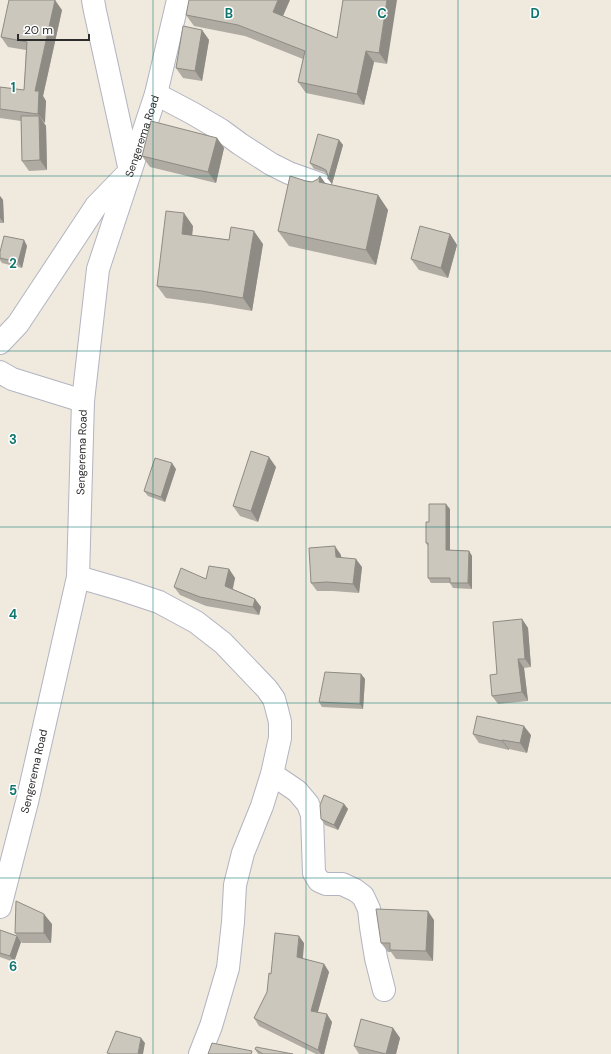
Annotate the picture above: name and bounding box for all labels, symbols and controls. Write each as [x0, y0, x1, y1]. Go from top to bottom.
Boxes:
text: B [225, 5, 233, 22]
text: C [377, 5, 387, 22]
text: D [530, 5, 540, 22]
scale bar [18, 16, 89, 42]
text: 20 m [24, 22, 53, 38]
text: 1 [11, 79, 15, 96]
street label: Sengerema Road [122, 93, 162, 179]
text: 2 [9, 255, 17, 272]
street label: Sengerema Road [73, 409, 90, 495]
text: 3 [9, 431, 17, 448]
text: 4 [9, 606, 17, 623]
street label: Sengerema Road [17, 728, 50, 815]
text: 5 [9, 782, 17, 799]
text: 6 [9, 958, 17, 975]

